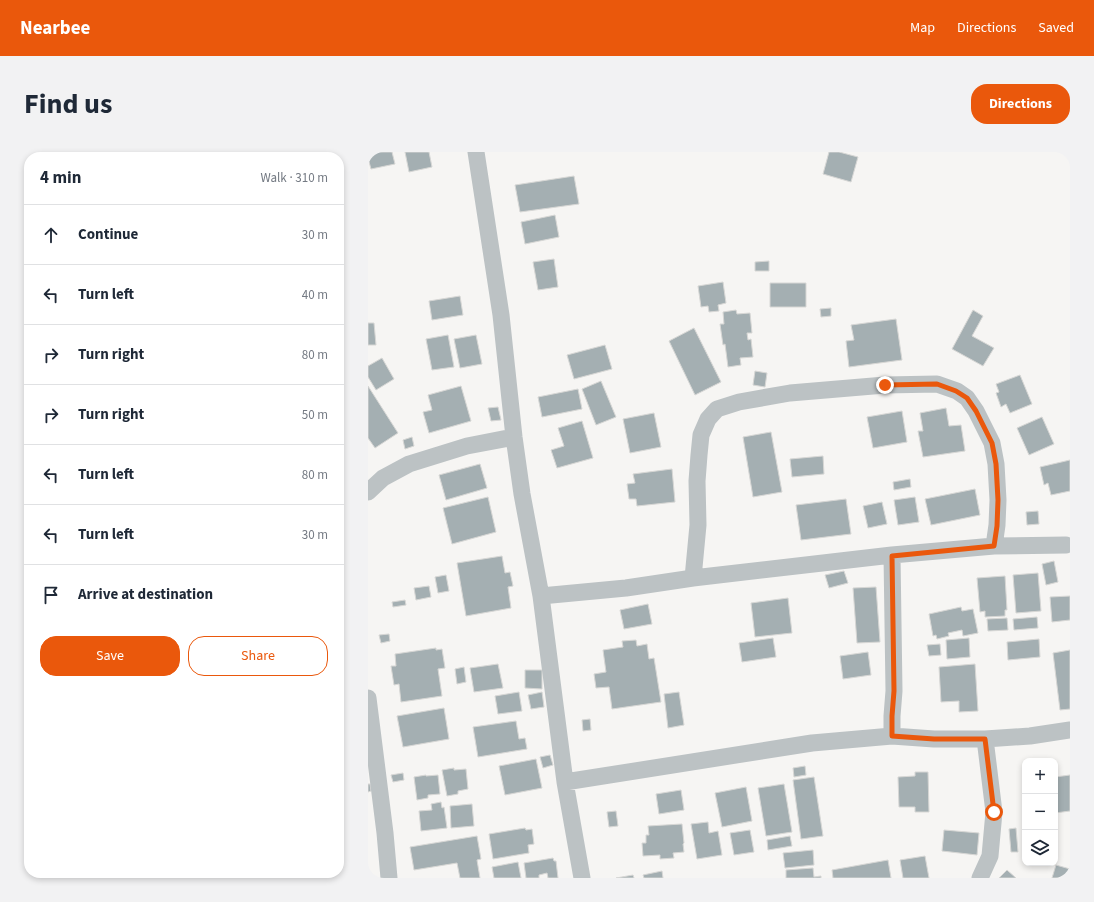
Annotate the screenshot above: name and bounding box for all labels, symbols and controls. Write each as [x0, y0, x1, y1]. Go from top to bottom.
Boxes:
text: Nearbee [20, 15, 90, 42]
text: Map [910, 18, 935, 38]
text: Directions [957, 18, 1016, 38]
text: Saved [1038, 18, 1074, 38]
text: Find us [24, 84, 112, 124]
button: Directions [971, 84, 1070, 124]
text: 4 min [40, 166, 81, 190]
text: Walk · 310 m [260, 169, 328, 187]
icon: ahead [40, 224, 62, 246]
text: Continue [78, 224, 138, 245]
text: 30 m [302, 226, 328, 244]
icon: left [40, 284, 62, 306]
text: Turn left [78, 284, 134, 305]
text: 40 m [302, 286, 328, 304]
icon: right [40, 344, 62, 366]
text: Turn right [78, 344, 144, 365]
text: 80 m [302, 346, 328, 364]
route end [876, 376, 894, 394]
icon: right [40, 404, 62, 426]
text: Turn right [78, 404, 144, 425]
text: 50 m [302, 406, 328, 424]
icon: left [40, 464, 62, 486]
text: Turn left [78, 464, 134, 485]
text: 80 m [302, 466, 328, 484]
icon: left [40, 524, 62, 546]
text: Turn left [78, 524, 134, 545]
text: 30 m [302, 526, 328, 544]
icon: arrive [40, 584, 62, 606]
text: Arrive at destination [78, 584, 213, 605]
button: Save [40, 636, 180, 676]
button: Share [188, 636, 328, 676]
map controls [1022, 758, 1058, 866]
button: + [1022, 758, 1058, 794]
button: − [1022, 794, 1058, 830]
route start [985, 803, 1003, 821]
button: layers [1022, 830, 1058, 866]

